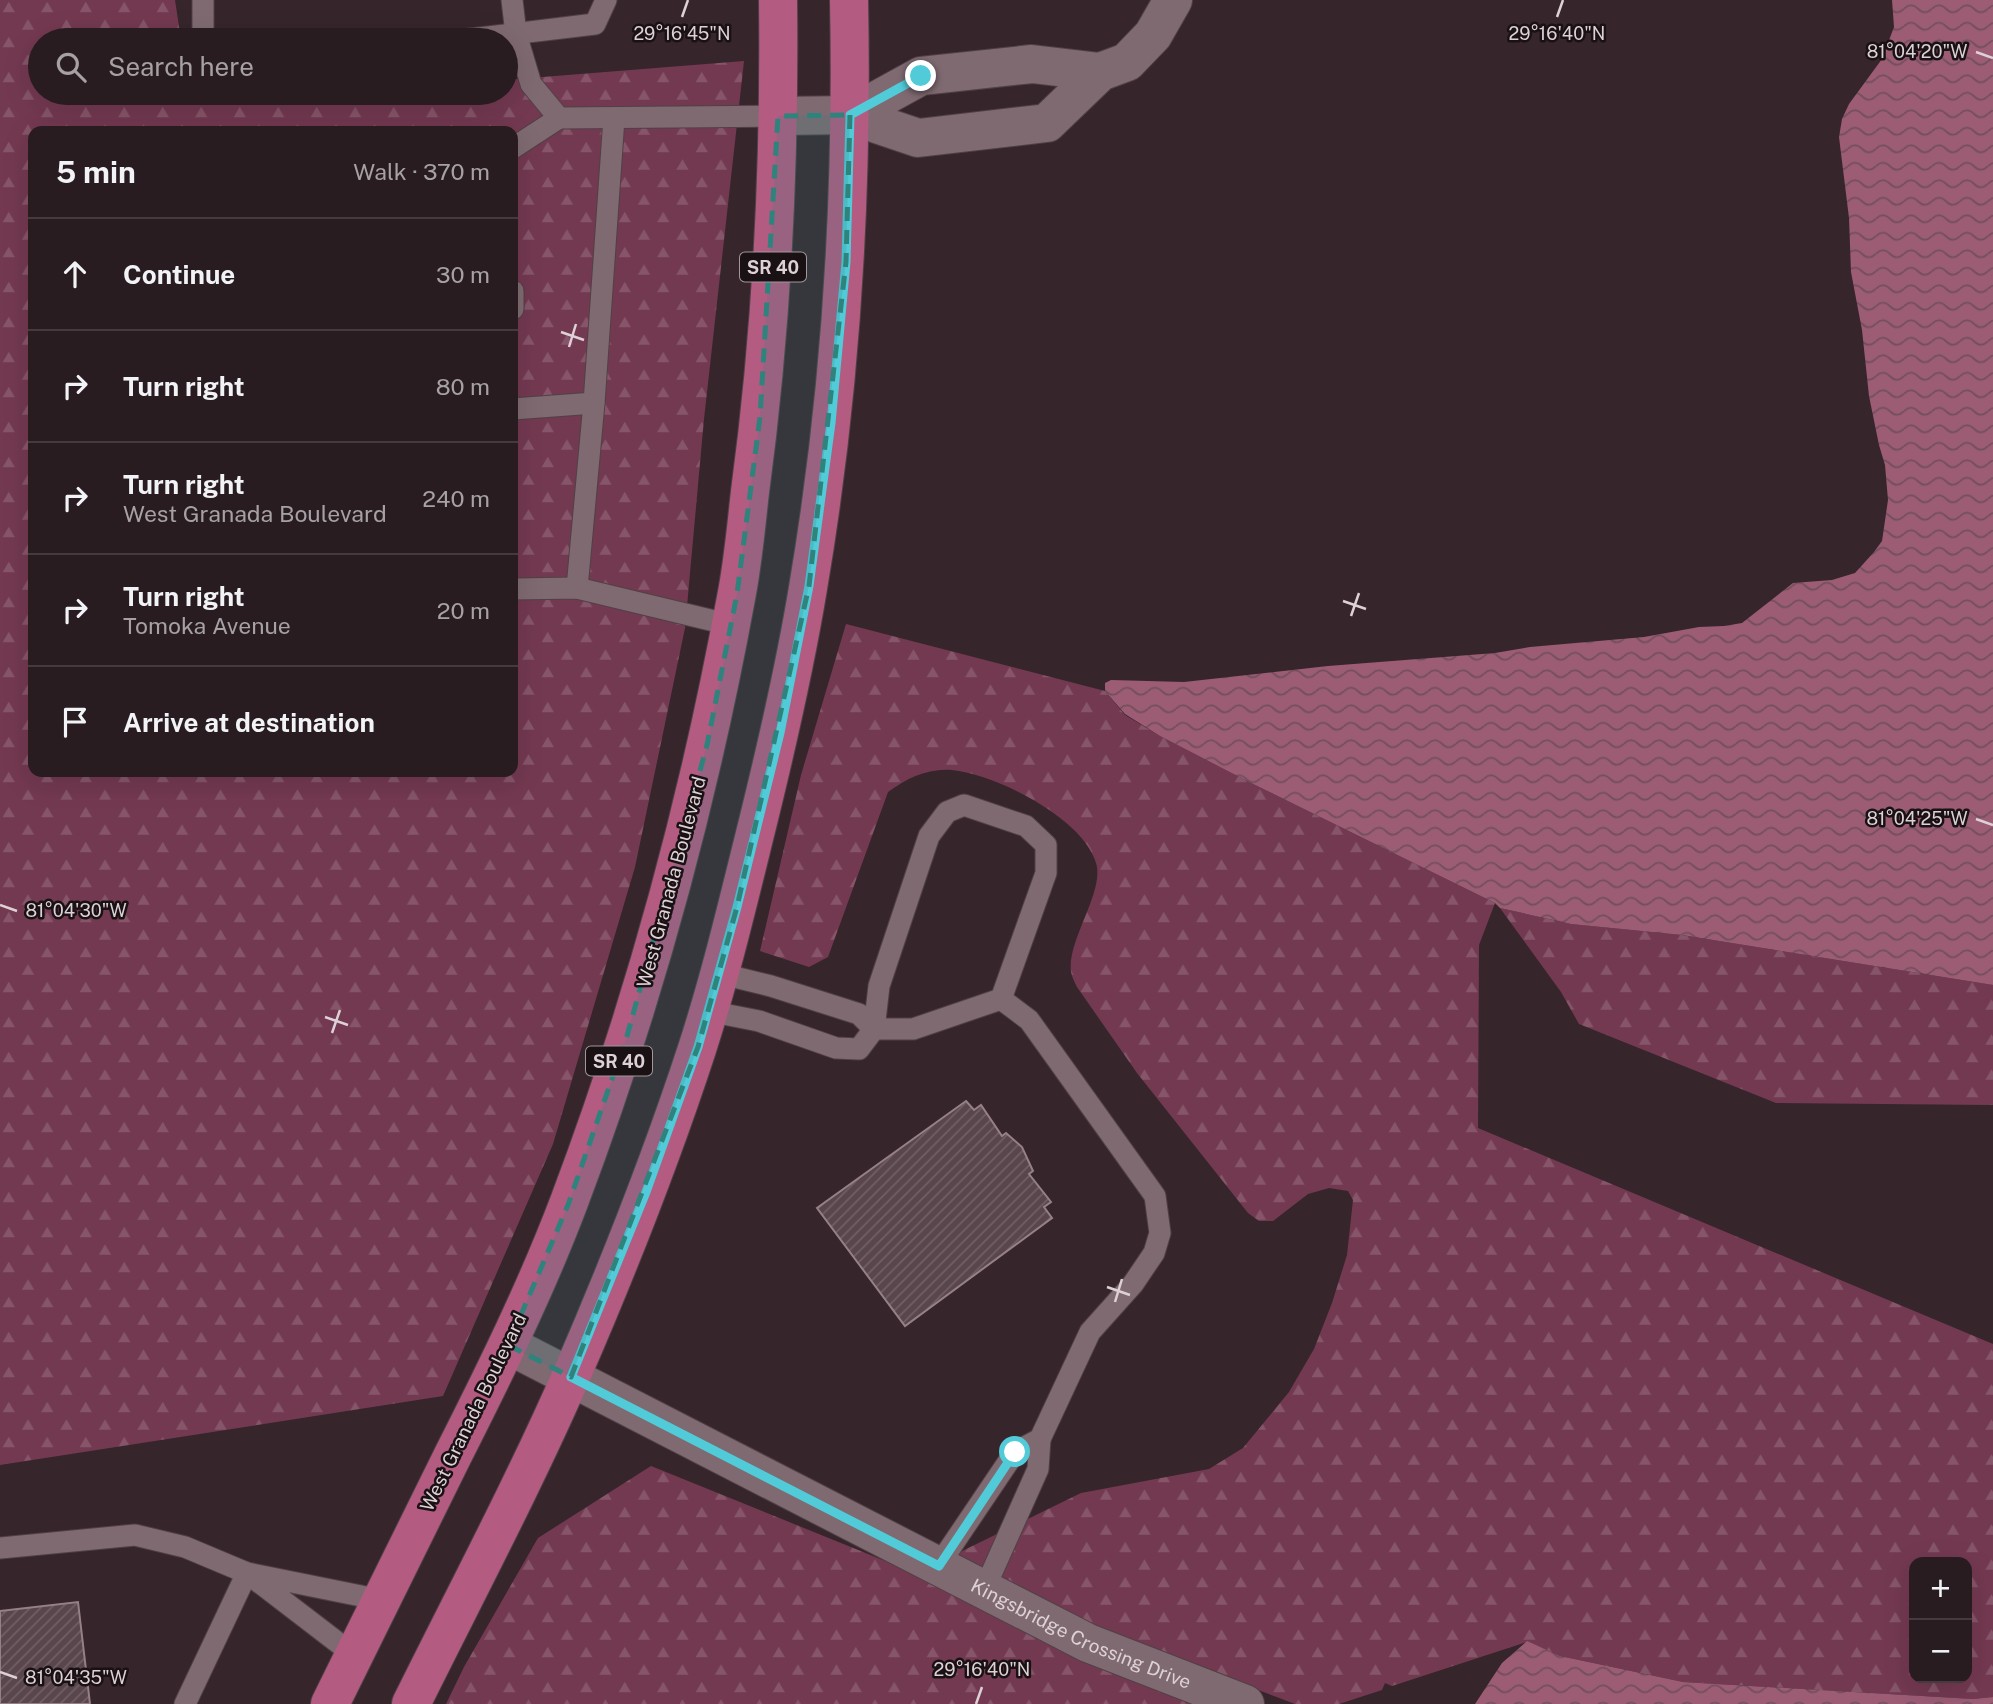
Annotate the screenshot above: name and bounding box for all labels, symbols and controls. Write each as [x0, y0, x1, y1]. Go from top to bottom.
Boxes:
text: 29°16'45"N [633, 23, 731, 44]
text: 29°16'40"N [1509, 23, 1605, 44]
search box [28, 28, 518, 105]
text: 81°04'20"W [1867, 41, 1967, 62]
icon: search [52, 48, 90, 86]
text: Search here [108, 51, 254, 82]
route end [905, 60, 936, 91]
text: 5 min [56, 154, 136, 190]
text: Walk · 370 m [353, 158, 490, 185]
road number: SR 40 [740, 253, 806, 282]
icon: ahead [56, 255, 94, 293]
text: Continue [123, 259, 235, 290]
text: 30 m [436, 261, 490, 288]
icon: right [56, 367, 94, 405]
text: Turn right [123, 371, 245, 402]
text: 80 m [436, 373, 490, 400]
text: Turn right [123, 469, 245, 500]
icon: right [56, 479, 94, 517]
text: 240 m [422, 485, 490, 512]
text: West Granada Boulevard [123, 500, 387, 527]
text: Turn right [123, 581, 245, 612]
icon: right [56, 591, 94, 629]
text: 20 m [437, 597, 490, 624]
text: Tomoka Avenue [123, 612, 291, 639]
icon: arrive [56, 703, 94, 741]
text: Arrive at destination [123, 707, 375, 738]
street label: West Granada Boulevard [632, 774, 710, 990]
text: 81°04'25"W [1866, 808, 1968, 829]
text: 81°04'30"W [25, 900, 127, 921]
road number: SR 40 [586, 1046, 652, 1076]
street label: West Granada Boulevard [415, 1309, 531, 1515]
route start [999, 1436, 1030, 1467]
map controls [1909, 1557, 1972, 1683]
button: + [1909, 1557, 1972, 1620]
street label: Kingsbridge Crossing Drive [968, 1574, 1194, 1693]
button: − [1909, 1620, 1972, 1683]
text: 29°16'40"N [934, 1659, 1030, 1680]
text: 81°04'35"W [25, 1667, 127, 1688]

